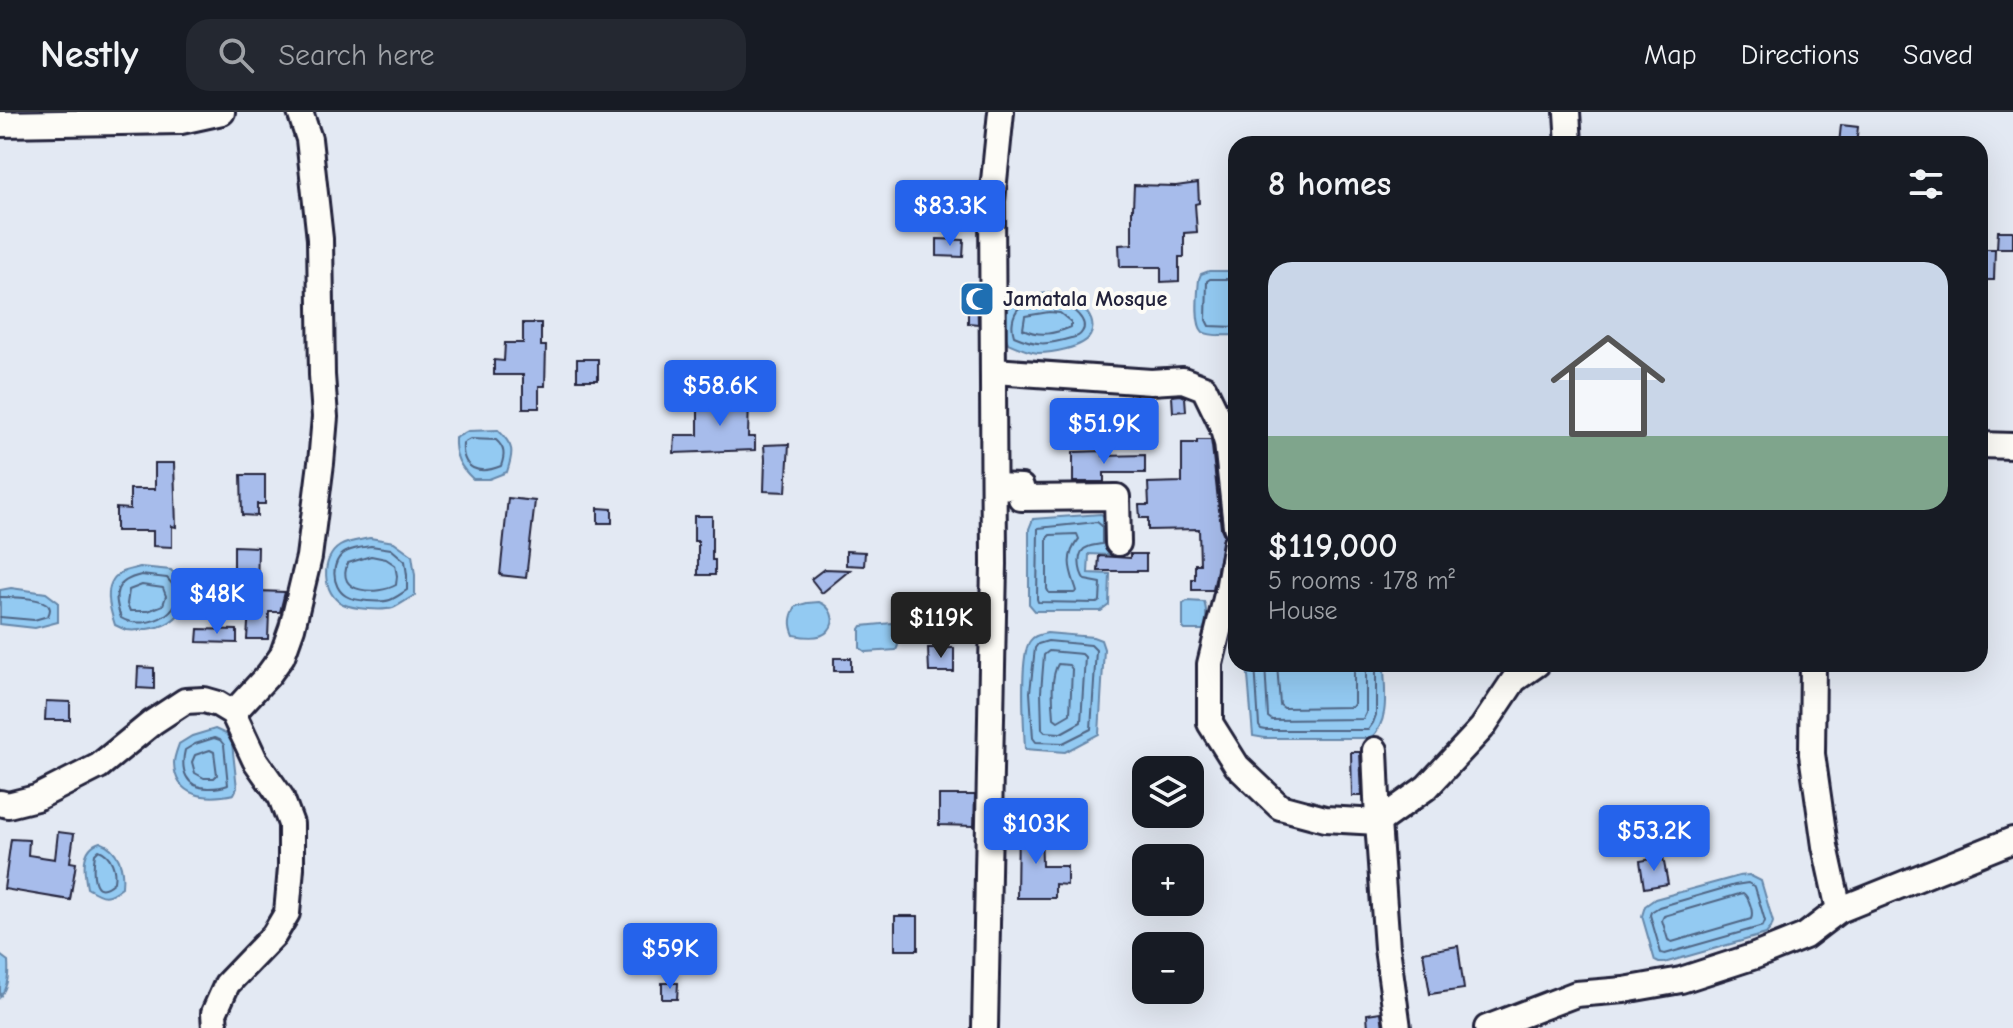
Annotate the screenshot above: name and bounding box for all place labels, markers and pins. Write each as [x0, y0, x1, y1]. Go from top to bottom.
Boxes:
pin: $83.3K [885, 180, 1015, 248]
mosque icon: Jamatala Mosque [958, 280, 996, 318]
place label: Jamatala Mosque [1003, 286, 1167, 312]
pin: $58.6K [655, 360, 785, 428]
pin: $51.9K [1039, 398, 1169, 466]
pin: $48K [170, 568, 264, 636]
pin: $119K [885, 592, 997, 660]
pin: $103K [980, 798, 1092, 866]
pin: $53.2K [1589, 805, 1719, 873]
pin: $59K [623, 923, 717, 991]

